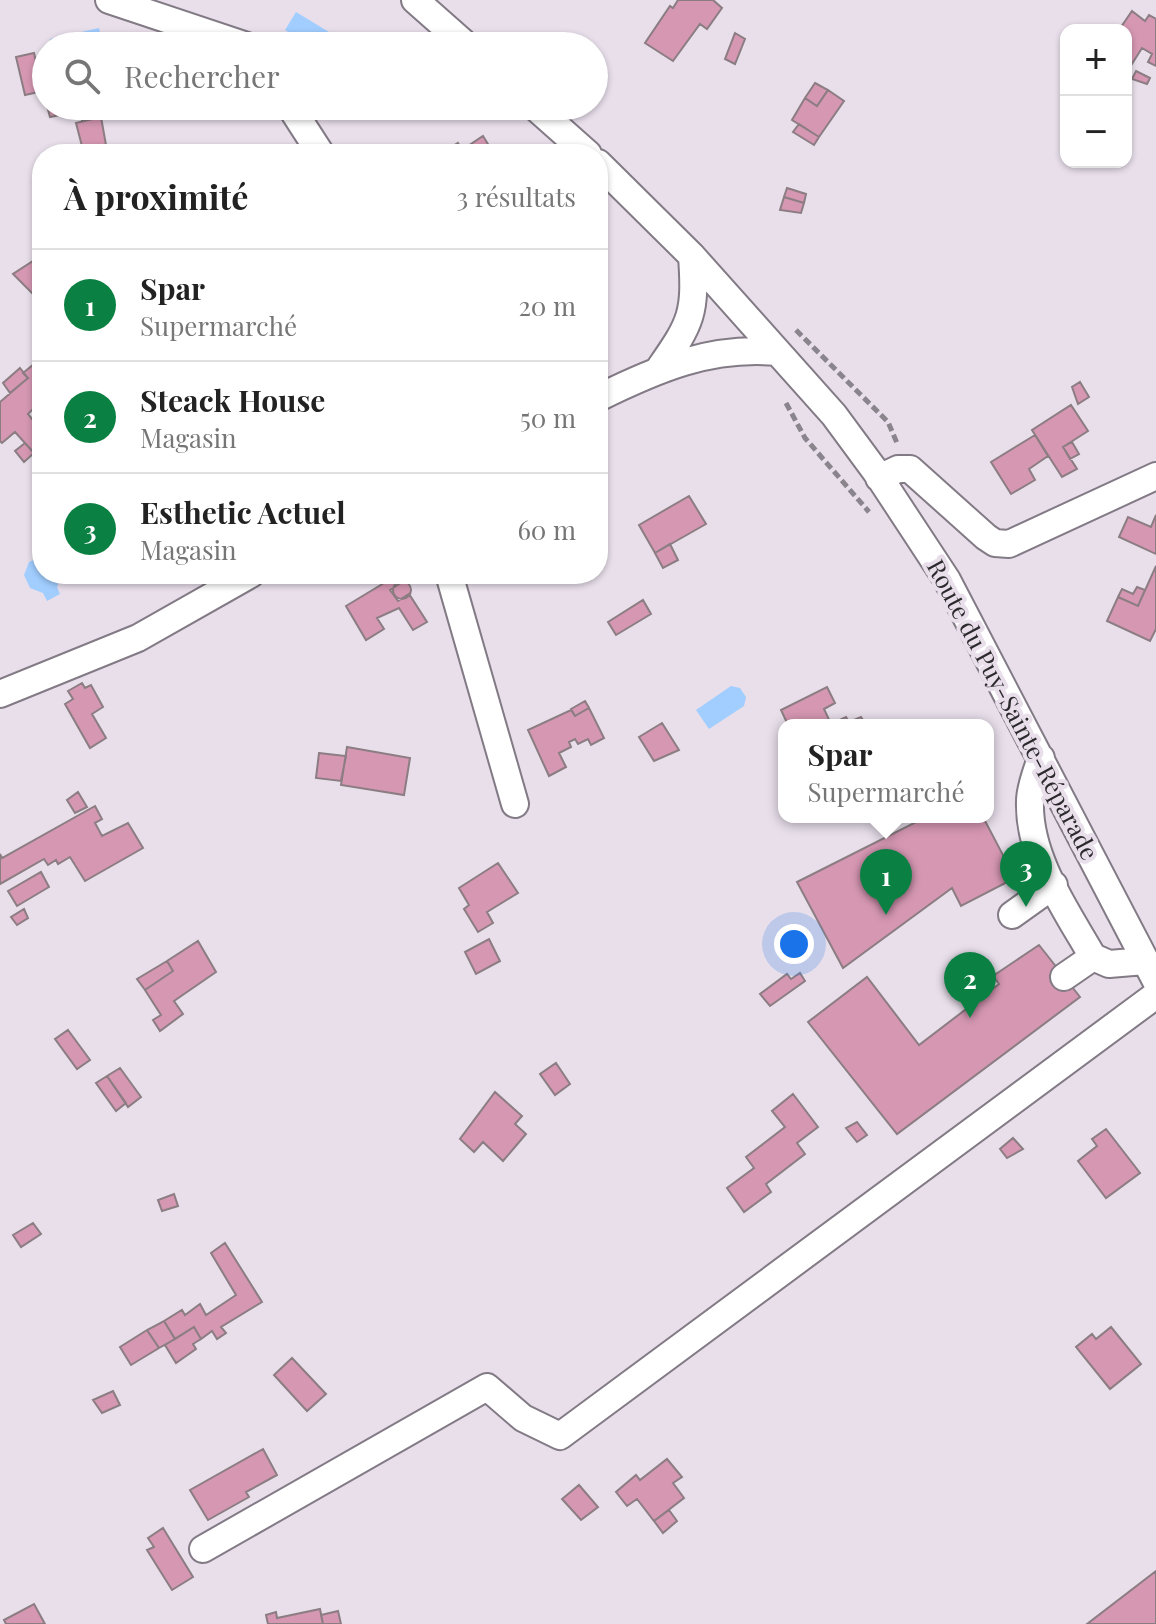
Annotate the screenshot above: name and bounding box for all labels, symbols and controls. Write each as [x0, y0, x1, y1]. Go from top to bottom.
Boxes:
map controls [1060, 24, 1132, 168]
button: + [1060, 24, 1132, 96]
search box [32, 32, 608, 120]
icon: search [60, 54, 104, 98]
text: Rechercher [124, 56, 280, 96]
button: − [1060, 96, 1132, 168]
text: À proximité [64, 173, 248, 219]
text: 3 résultats [456, 179, 576, 214]
text: Spar [140, 268, 205, 308]
text: 1 [85, 288, 95, 323]
text: 20 m [518, 288, 576, 323]
text: Supermarché [140, 308, 297, 343]
text: Steack House [140, 380, 325, 420]
text: 2 [83, 400, 97, 435]
text: 50 m [520, 400, 576, 435]
text: Magasin [140, 420, 237, 455]
text: Esthetic Actuel [140, 492, 346, 532]
text: 3 [84, 512, 96, 547]
text: 60 m [517, 512, 576, 547]
text: Magasin [140, 532, 237, 567]
street label: Route du Puy-Sainte-Réparade [921, 553, 1107, 865]
popup [778, 719, 994, 823]
text: Spar [807, 734, 873, 774]
text: Supermarché [807, 774, 965, 809]
pin: 3 [1000, 841, 1052, 907]
pin: 1 [860, 849, 912, 915]
your location [774, 924, 814, 964]
pin: 2 [944, 952, 996, 1018]

